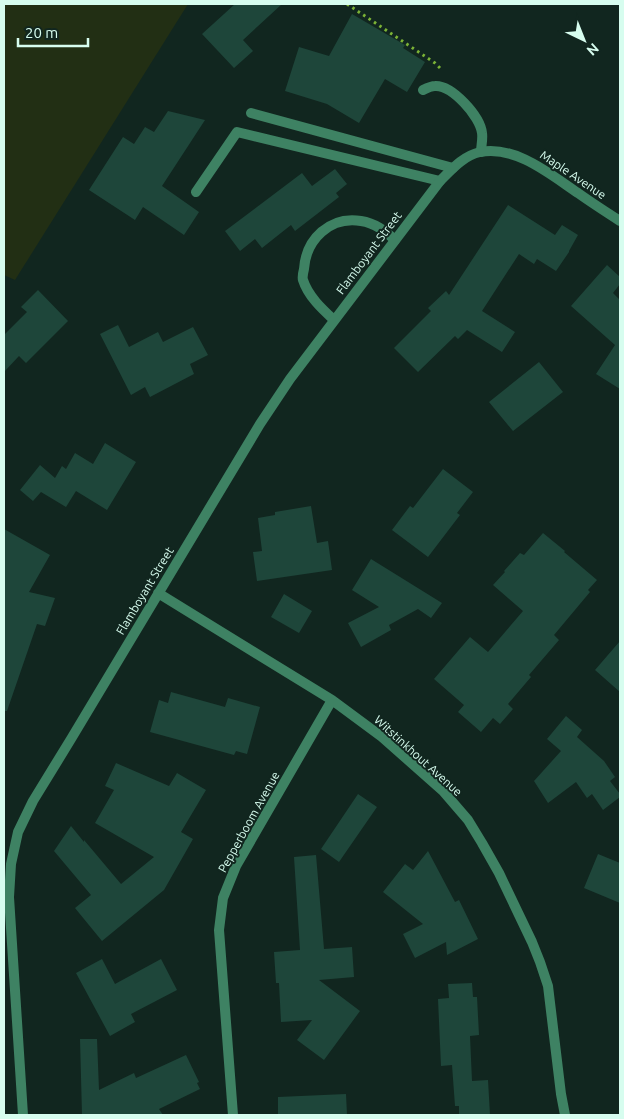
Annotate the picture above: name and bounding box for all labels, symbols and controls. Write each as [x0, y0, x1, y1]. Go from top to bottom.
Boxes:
scale bar [18, 15, 88, 47]
north arrow [559, 15, 609, 65]
text: 20 m [25, 24, 58, 41]
text: N [584, 40, 602, 59]
street label: Maple Avenue [538, 148, 609, 201]
street label: Flamboyant Street [333, 209, 404, 296]
street label: Flamboyant Street [113, 544, 176, 637]
street label: Witstinkhout Avenue [372, 713, 465, 798]
street label: Pepperboom Avenue [215, 769, 282, 874]

